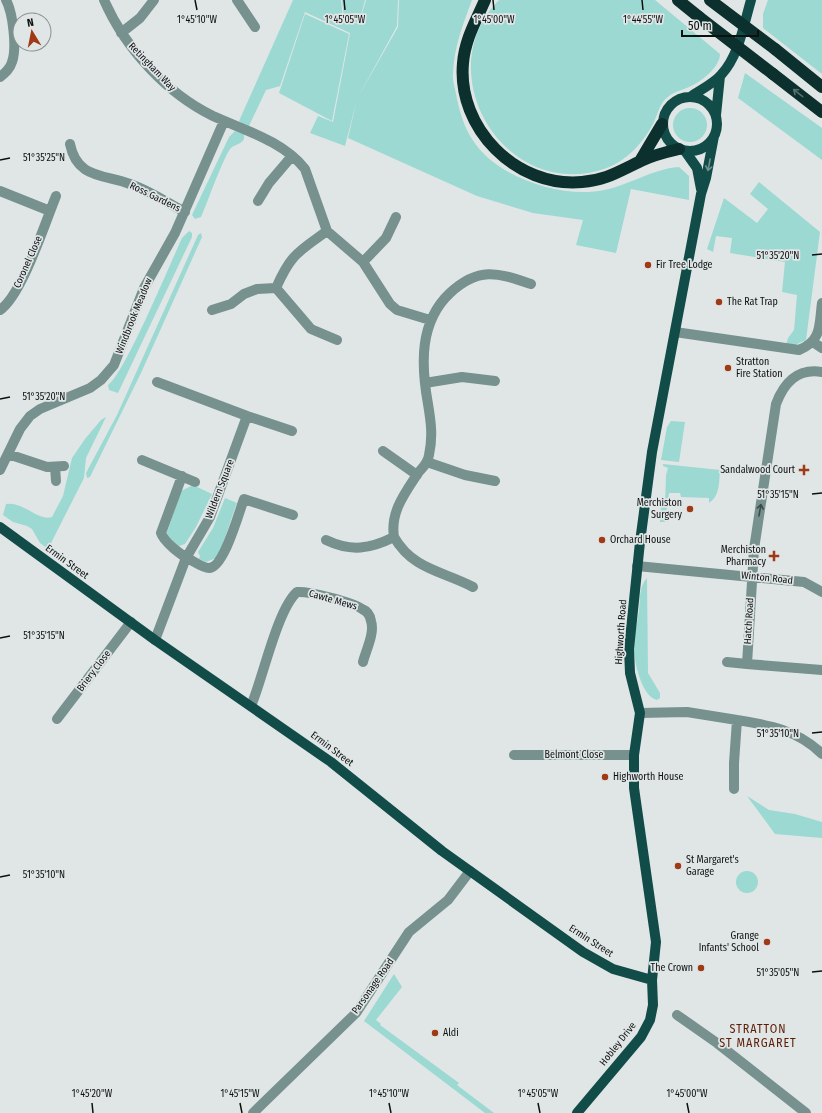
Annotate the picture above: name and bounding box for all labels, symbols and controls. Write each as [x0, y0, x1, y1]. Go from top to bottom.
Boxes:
north arrow [12, 12, 52, 52]
scale bar [682, 12, 758, 38]
text: 1°45'10"W [177, 14, 217, 26]
text: 1°45'05"W [325, 14, 366, 26]
text: 1°45'00"W [473, 14, 515, 26]
text: 1°44'55"W [623, 14, 663, 26]
text: N [26, 16, 35, 30]
text: 50 m [688, 19, 712, 33]
street label: Retingham Way [126, 40, 178, 94]
one-way arrow [792, 89, 803, 97]
text: 51°35'25"N [23, 152, 65, 164]
one-way arrow [705, 158, 713, 171]
street label: Ross Gardens [128, 180, 182, 214]
street label: Coronel Close [11, 234, 45, 290]
text: 51°35'20"N [757, 250, 799, 262]
place label: Fir Tree Lodge [656, 259, 713, 271]
marker: Fir Tree Lodge [643, 260, 653, 270]
street label: Windbrook Meadow [113, 276, 155, 356]
place label: The Rat Trap [727, 296, 778, 308]
marker: The Rat Trap [714, 297, 724, 307]
place label: Stratton Fire Station [736, 356, 782, 380]
marker: Stratton Fire Station [723, 363, 733, 373]
text: 51°35'20"N [23, 391, 65, 403]
street label: Wildern Square [203, 458, 237, 520]
place label: Sandalwood Court [720, 464, 796, 476]
marker: Sandalwood Court [798, 464, 810, 476]
text: 51°35'15"N [757, 489, 799, 501]
place label: Merchiston Surgery [637, 497, 683, 521]
marker: Merchiston Surgery [685, 504, 695, 514]
one-way arrow [756, 504, 764, 517]
place label: Orchard House [610, 534, 671, 546]
marker: Orchard House [597, 535, 607, 545]
street label: Ermin Street [43, 542, 92, 582]
place label: Merchiston Pharmacy [721, 544, 767, 568]
marker: Merchiston Pharmacy [769, 551, 779, 561]
street label: Winton Road [741, 569, 793, 587]
street label: Cawte Mews [307, 587, 359, 613]
street label: Hatch Road [742, 597, 756, 645]
street label: Highworth Road [613, 599, 629, 665]
text: 51°35'15"N [23, 630, 65, 642]
street label: Briery Close [75, 648, 113, 694]
text: 51°35'10"N [757, 728, 799, 740]
street label: Ermin Street [308, 729, 356, 769]
street label: Belmont Close [545, 749, 604, 761]
place label: Highworth House [613, 771, 684, 783]
marker: Highworth House [600, 772, 610, 782]
place label: St Margaret's Garage [686, 854, 739, 878]
marker: St Margaret's Garage [673, 861, 683, 871]
text: 51°35'10"N [23, 869, 65, 881]
street label: Ermin Street [567, 922, 616, 960]
place label: Grange Infants' School [699, 930, 759, 954]
marker: Grange Infants' School [762, 937, 772, 947]
street label: Parsonage Road [349, 956, 397, 1016]
place label: The Crown [651, 962, 693, 974]
marker: The Crown [696, 963, 706, 973]
text: 51°35'05"N [757, 967, 799, 979]
street label: Hobley Drive [597, 1020, 639, 1068]
district label: STRATTON ST MARGARET [719, 1022, 797, 1050]
place label: Aldi [443, 1027, 459, 1039]
marker: Aldi [430, 1028, 440, 1038]
text: 1°45'20"W [72, 1088, 113, 1100]
text: 1°45'15"W [220, 1088, 260, 1100]
text: 1°45'10"W [369, 1088, 409, 1100]
text: 1°45'05"W [518, 1088, 559, 1100]
text: 1°45'00"W [666, 1088, 708, 1100]

